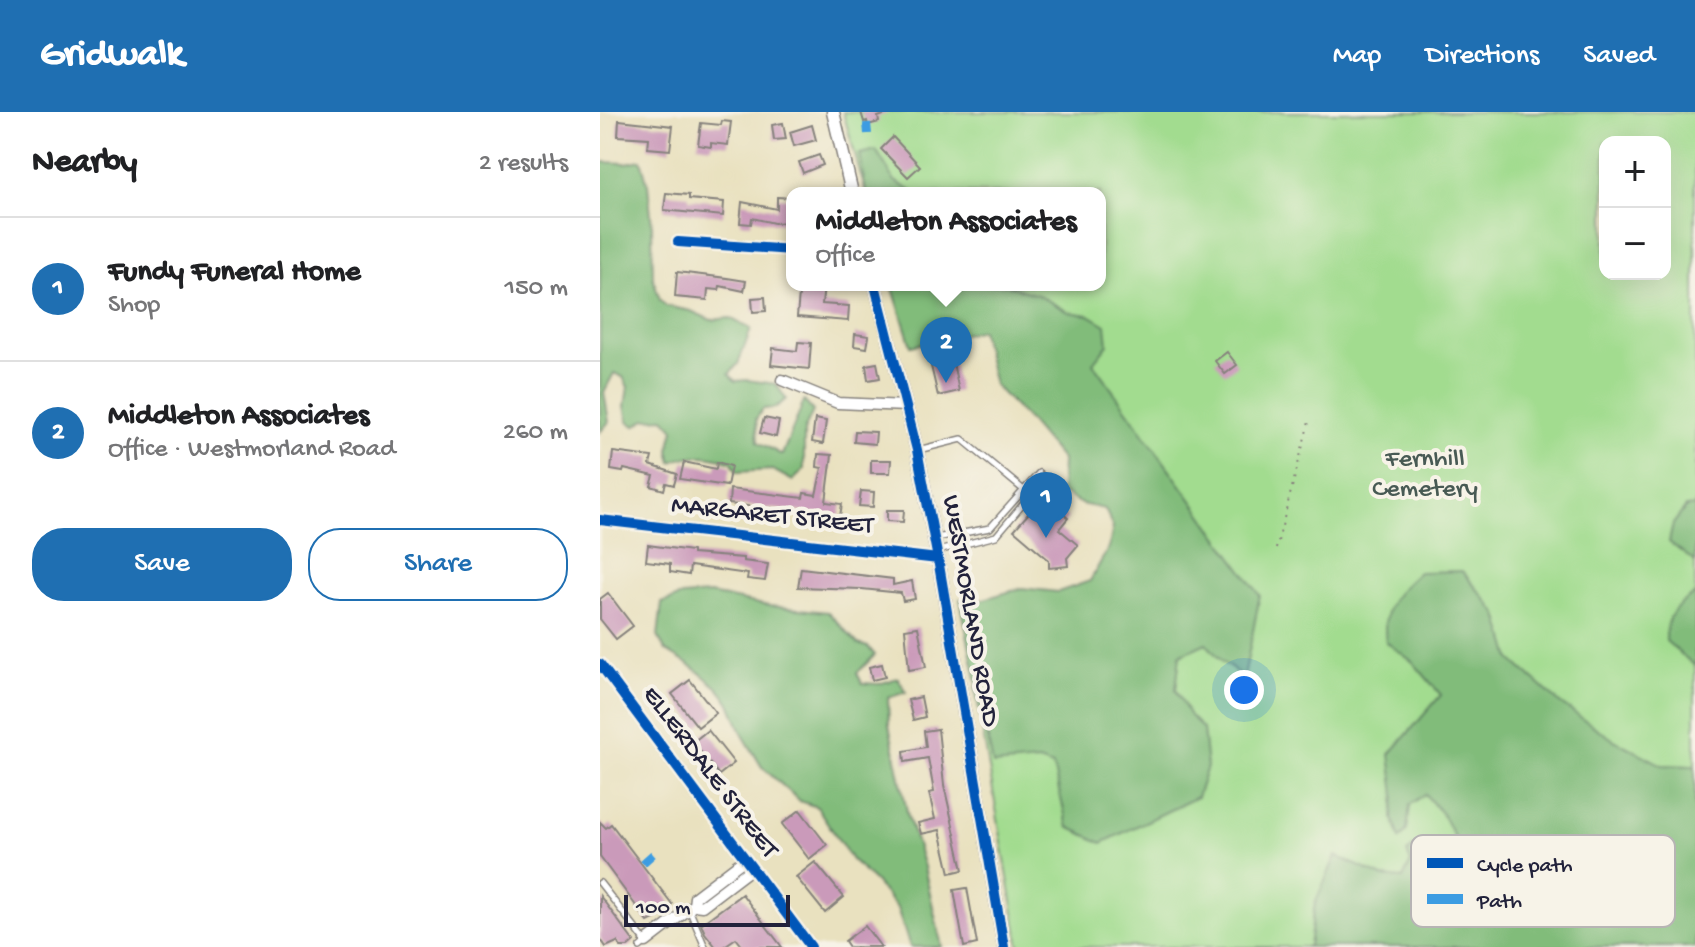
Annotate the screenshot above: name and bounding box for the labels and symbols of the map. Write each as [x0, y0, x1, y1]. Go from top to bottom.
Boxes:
pin: 2 [920, 317, 972, 383]
park label: Fernhill Cemetery [1372, 445, 1478, 506]
pin: 1 [1020, 472, 1072, 538]
street label: MARGARET STREET [670, 491, 875, 543]
street label: WESTMORLAND ROAD [933, 493, 1005, 729]
your location [1224, 670, 1264, 710]
street label: ELLERDALE STREET [634, 681, 784, 866]
legend [1411, 835, 1675, 927]
text: Cycle path [1477, 854, 1573, 880]
text: Path [1476, 890, 1522, 916]
scale bar [624, 891, 790, 927]

